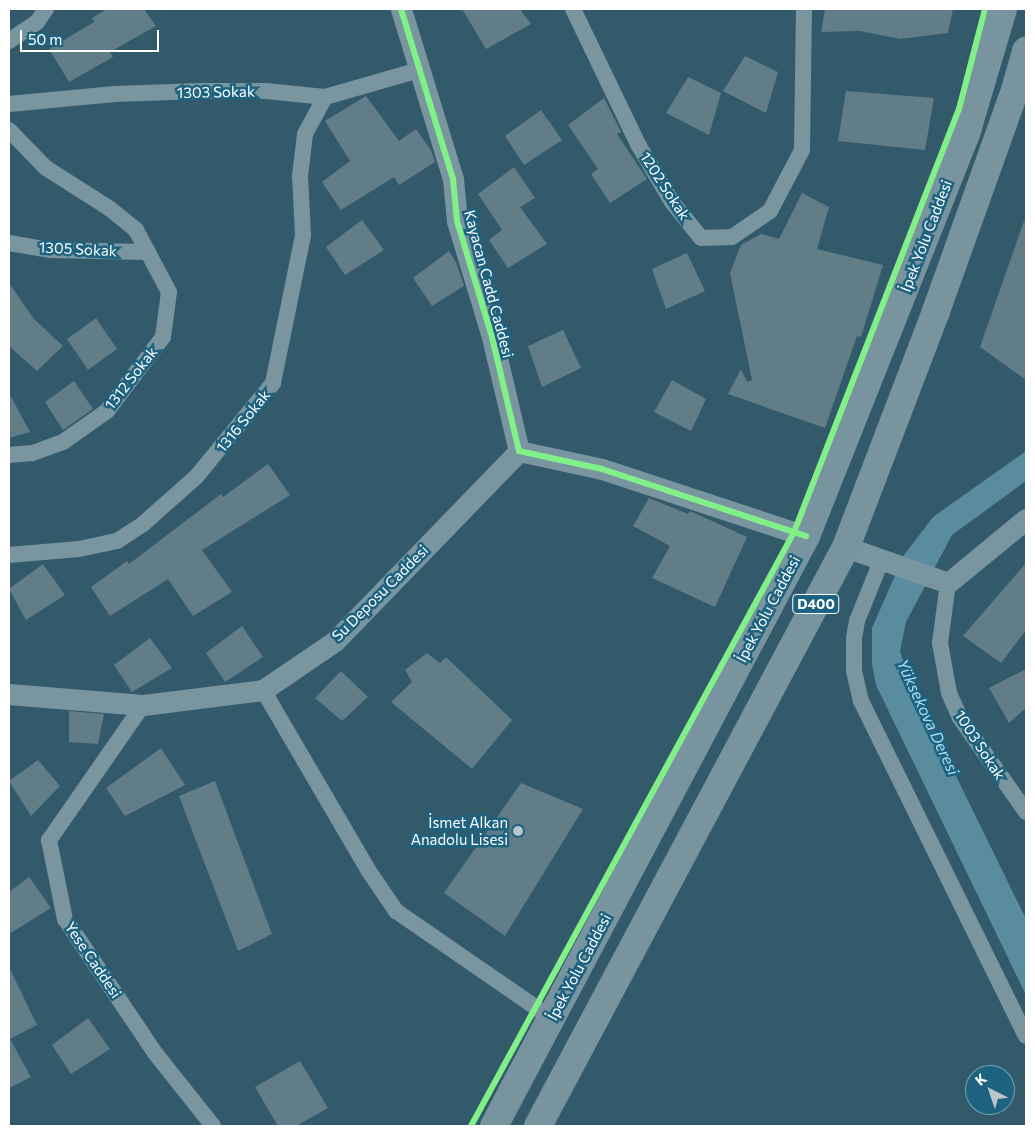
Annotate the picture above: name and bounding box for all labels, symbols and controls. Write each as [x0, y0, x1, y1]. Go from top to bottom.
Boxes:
scale bar [22, 20, 161, 52]
text: 50 m [28, 30, 62, 48]
street label: 1303 Sokak [177, 82, 255, 102]
street label: 1202 Sokak [636, 149, 694, 223]
street label: İpek Yolu Caddesi [896, 177, 956, 295]
street label: Kayacan Cadd Caddesi [461, 208, 517, 360]
street label: 1305 Sokak [39, 238, 117, 260]
street label: 1312 Sokak [101, 343, 161, 413]
street label: 1316 Sokak [212, 386, 274, 456]
street label: Su Deposu Caddesi [328, 541, 432, 645]
street label: İpek Yolu Caddesi [732, 552, 804, 666]
road number: D400 [792, 592, 840, 616]
water label: Yüksekova Deresi [893, 656, 963, 778]
street label: 1003 Sokak [951, 707, 1009, 783]
place label: İsmet Alkan Anadolu Lisesi [411, 813, 508, 848]
marker: İsmet Alkan Anadolu Lisesi [512, 825, 524, 837]
street label: İpek Yolu Caddesi [543, 910, 615, 1024]
street label: Yese Caddesi [61, 919, 125, 1001]
north arrow [965, 1065, 1015, 1115]
text: K [971, 1069, 990, 1089]

